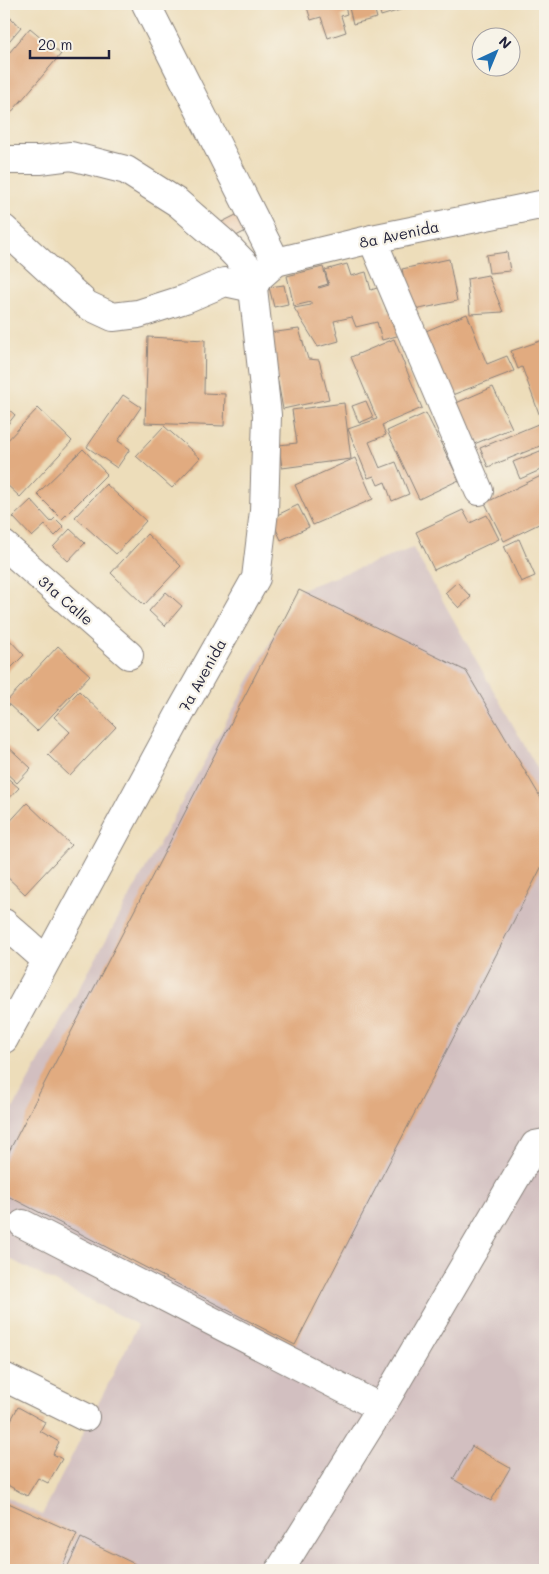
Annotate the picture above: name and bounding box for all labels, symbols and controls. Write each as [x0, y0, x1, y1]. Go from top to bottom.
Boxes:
scale bar [30, 28, 109, 60]
north arrow [472, 28, 522, 78]
text: N [495, 32, 516, 53]
text: 20 m [38, 34, 72, 54]
street label: 8a Avenida [357, 216, 441, 252]
street label: 31a Calle [34, 571, 98, 629]
street label: 7a Avenida [174, 635, 230, 715]

